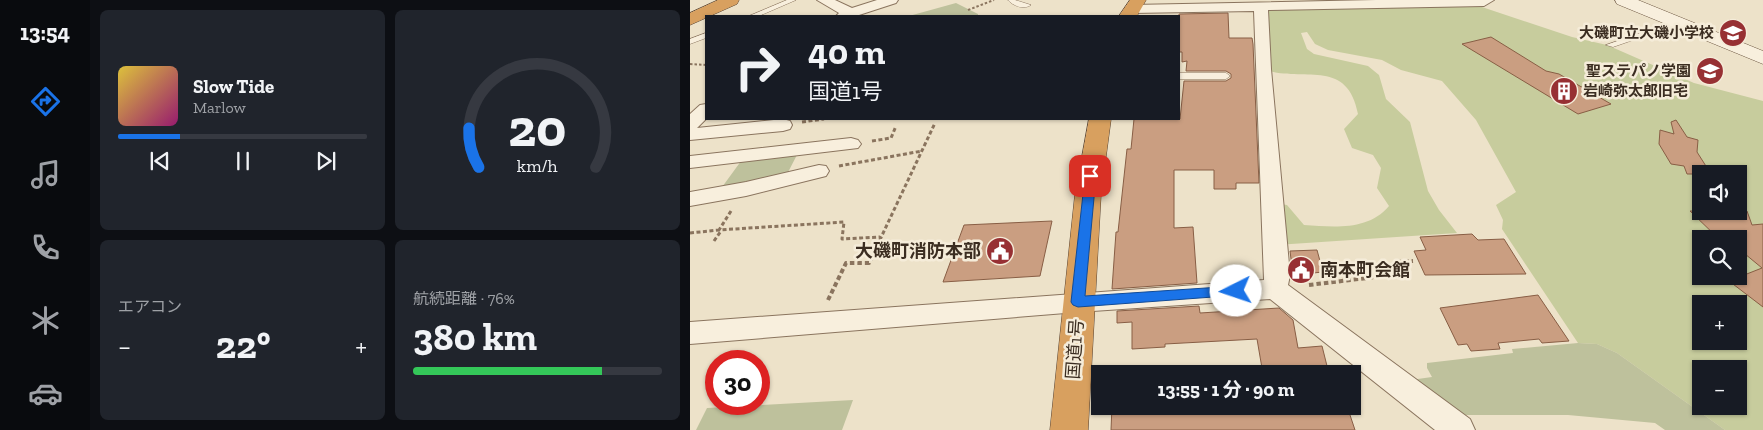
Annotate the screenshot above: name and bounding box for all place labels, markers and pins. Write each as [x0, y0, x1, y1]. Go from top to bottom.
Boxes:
school or university icon: 大磯町立大磯小学校 [1718, 18, 1748, 48]
place label: 大磯町立大磯小学校 [1579, 24, 1714, 42]
school or university icon: 聖ステパノ学園 [1695, 56, 1725, 86]
place label: 聖ステパノ学園 [1586, 62, 1691, 80]
building icon: 岩崎弥太郎旧宅 [1549, 76, 1579, 106]
place label: 岩崎弥太郎旧宅 [1583, 82, 1688, 100]
pin [1069, 155, 1111, 197]
public building icon: 大磯町消防本部 [985, 236, 1015, 266]
place label: 大磯町消防本部 [855, 240, 981, 262]
public building icon: 南本町会館 [1286, 255, 1316, 285]
place label: 南本町会館 [1320, 259, 1410, 281]

